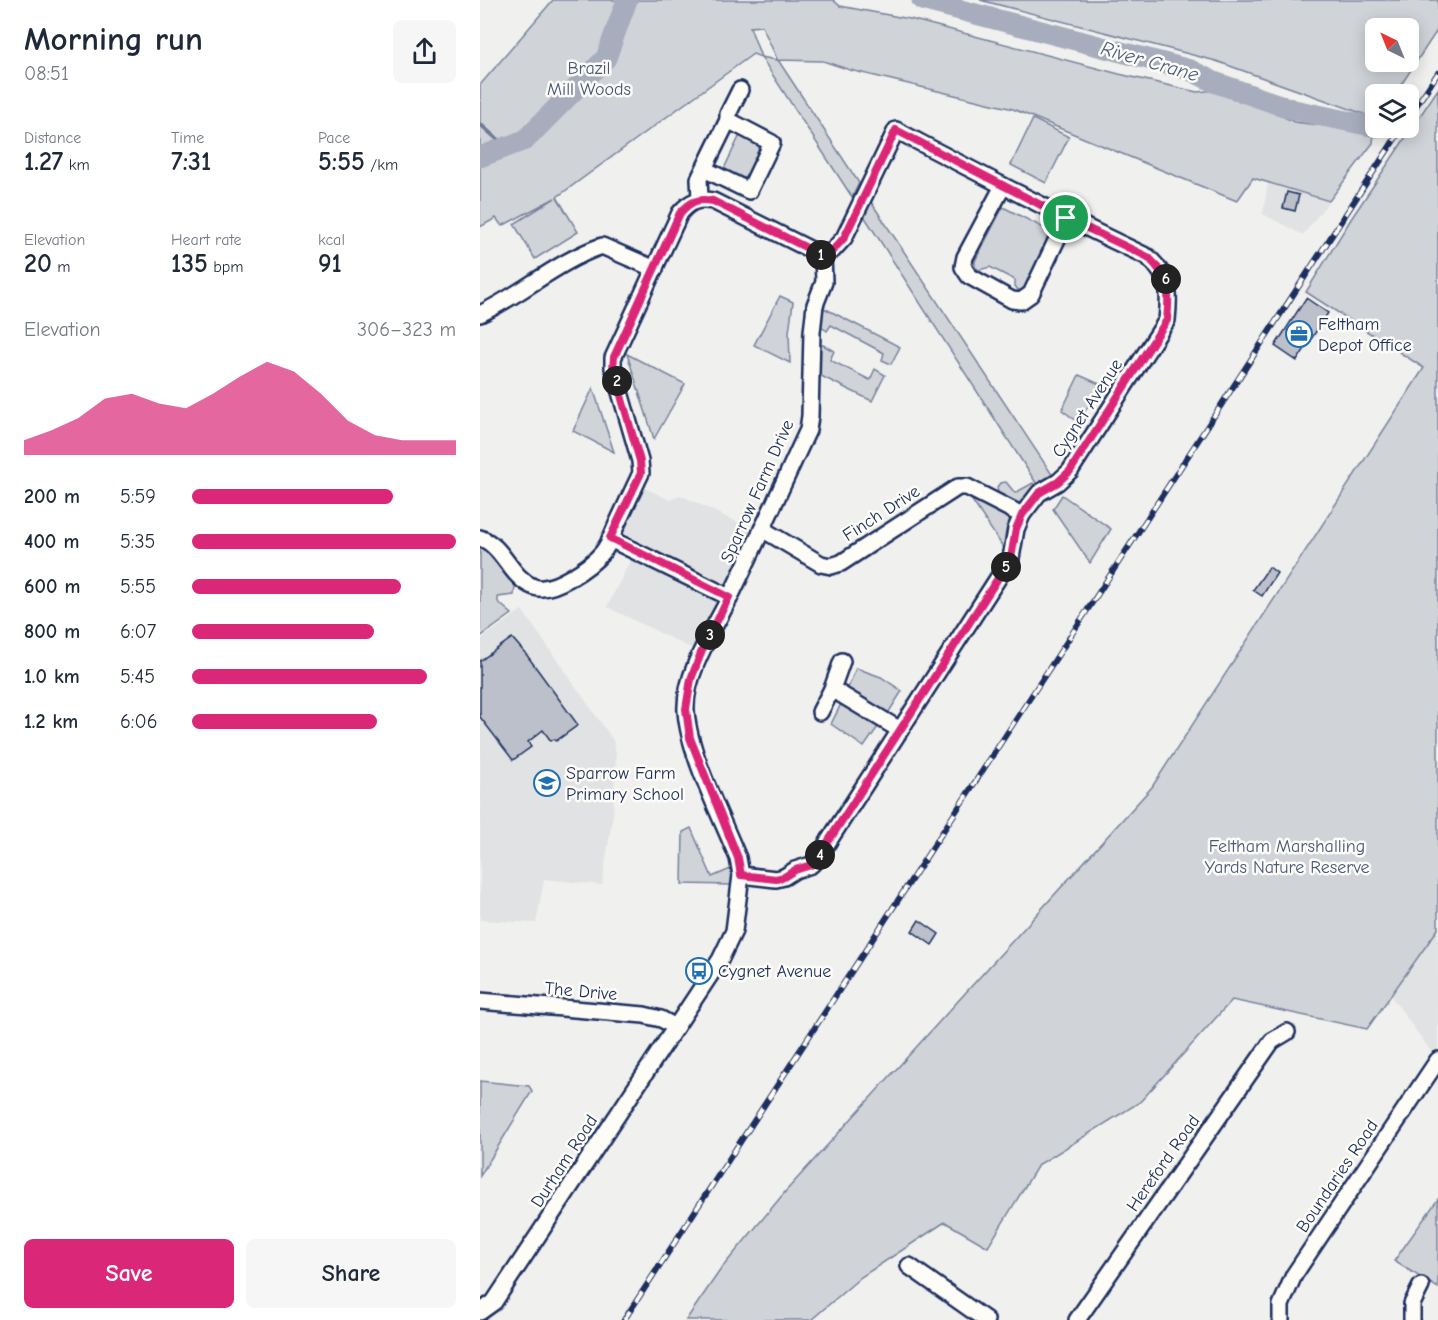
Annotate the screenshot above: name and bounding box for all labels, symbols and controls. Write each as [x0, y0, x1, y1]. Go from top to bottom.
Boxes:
north arrow [1365, 18, 1419, 72]
map controls [1365, 18, 1419, 138]
text: Morning run [24, 20, 203, 58]
button: share [393, 20, 456, 83]
water label: River Crane [1098, 37, 1201, 86]
park label: Brazil Mill Woods [547, 58, 631, 100]
text: 08:51 [24, 62, 69, 85]
button: layers [1365, 84, 1419, 138]
text: Distance [24, 129, 81, 147]
text: Time [171, 129, 204, 147]
text: Pace [318, 129, 350, 147]
text: 1.27 [24, 147, 63, 177]
text: 7:31 [171, 147, 211, 177]
text: 5:55 [318, 147, 365, 177]
text: km [63, 156, 90, 174]
text: /km [365, 156, 398, 174]
pin [1040, 192, 1091, 243]
icon: arrive [1049, 201, 1082, 234]
text: Elevation [24, 231, 85, 249]
text: Heart rate [171, 231, 242, 249]
text: kcal [318, 231, 345, 249]
pin: 1 [806, 240, 836, 270]
text: 1 [818, 246, 824, 264]
text: 20 [24, 249, 52, 279]
text: 135 [171, 249, 208, 279]
text: 91 [318, 249, 342, 279]
text: m [52, 258, 70, 276]
text: bpm [208, 258, 243, 276]
pin: 6 [1151, 264, 1181, 294]
text: 6 [1162, 270, 1170, 288]
place label: Feltham Depot Office [1318, 314, 1412, 356]
text: Elevation [24, 318, 101, 341]
text: 306–323 m [357, 318, 456, 341]
office icon: Feltham Depot Office [1284, 319, 1314, 349]
street label: Cygnet Avenue [1048, 355, 1127, 462]
pin: 2 [602, 366, 632, 396]
text: 2 [613, 372, 621, 390]
street label: Sparrow Farm Drive [716, 416, 798, 566]
street label: Finch Drive [839, 481, 924, 546]
text: 200 m [24, 485, 80, 508]
text: 5:59 [120, 485, 156, 508]
text: 400 m [24, 530, 79, 553]
text: 5:35 [120, 530, 155, 553]
pin: 5 [991, 552, 1021, 582]
text: 5 [1002, 558, 1010, 576]
text: 600 m [24, 575, 80, 598]
text: 5:55 [120, 575, 156, 598]
text: 800 m [24, 620, 80, 643]
text: 6:07 [120, 620, 156, 643]
pin: 3 [695, 620, 725, 650]
text: 3 [706, 626, 714, 644]
text: 1.0 km [24, 665, 80, 688]
text: 5:45 [120, 665, 155, 688]
text: 1.2 km [24, 710, 78, 733]
text: 6:06 [120, 710, 157, 733]
place label: Sparrow Farm Primary School [566, 763, 684, 805]
school or university icon: Sparrow Farm Primary School [532, 768, 562, 798]
park label: Feltham Marshalling Yards Nature Reserve [1204, 836, 1370, 878]
pin: 4 [805, 840, 835, 870]
text: 4 [816, 846, 824, 864]
bus stop icon: Cygnet Avenue [684, 956, 714, 986]
place label: Cygnet Avenue [718, 961, 831, 982]
street label: The Drive [544, 978, 618, 1005]
street label: Durham Road [527, 1111, 602, 1212]
street label: Hereford Road [1122, 1111, 1204, 1216]
street label: Boundaries Road [1292, 1116, 1383, 1237]
button: Save [24, 1239, 234, 1308]
button: Share [246, 1239, 456, 1308]

